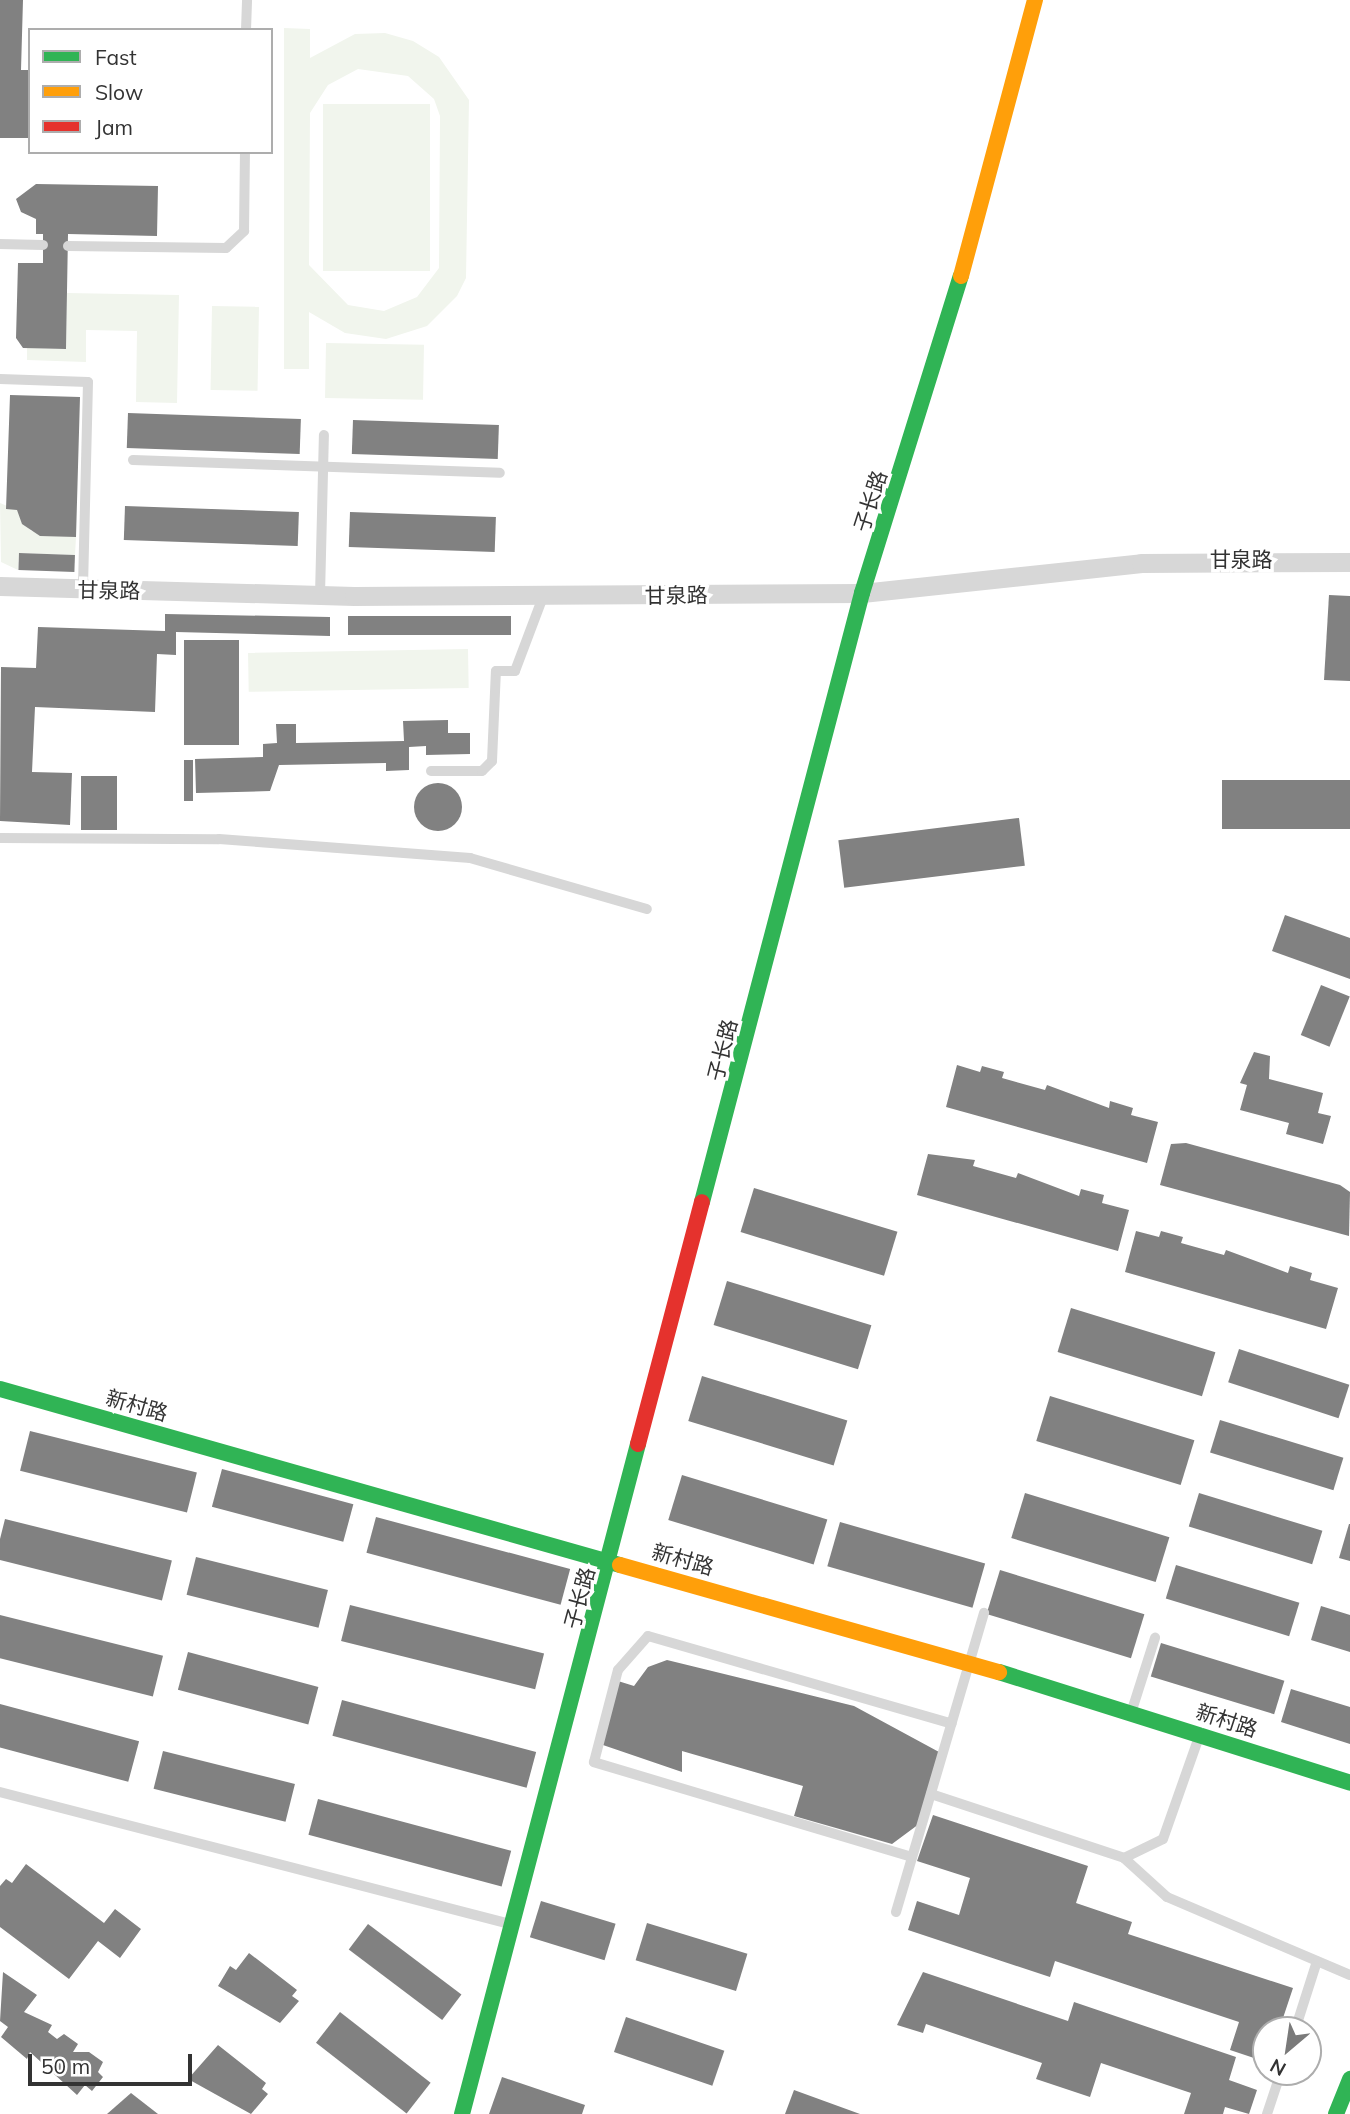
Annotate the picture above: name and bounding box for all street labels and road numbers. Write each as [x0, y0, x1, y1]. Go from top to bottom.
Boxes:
street label: 子长路 [848, 467, 892, 535]
street label: 甘泉路 [1210, 546, 1272, 572]
street label: 甘泉路 [77, 577, 141, 603]
street label: 甘泉路 [644, 582, 708, 608]
street label: 子长路 [702, 1016, 742, 1084]
street label: 新村路 [103, 1384, 171, 1426]
street label: 新村路 [649, 1538, 717, 1580]
street label: 子长路 [559, 1564, 599, 1632]
street label: 新村路 [1193, 1698, 1261, 1742]

